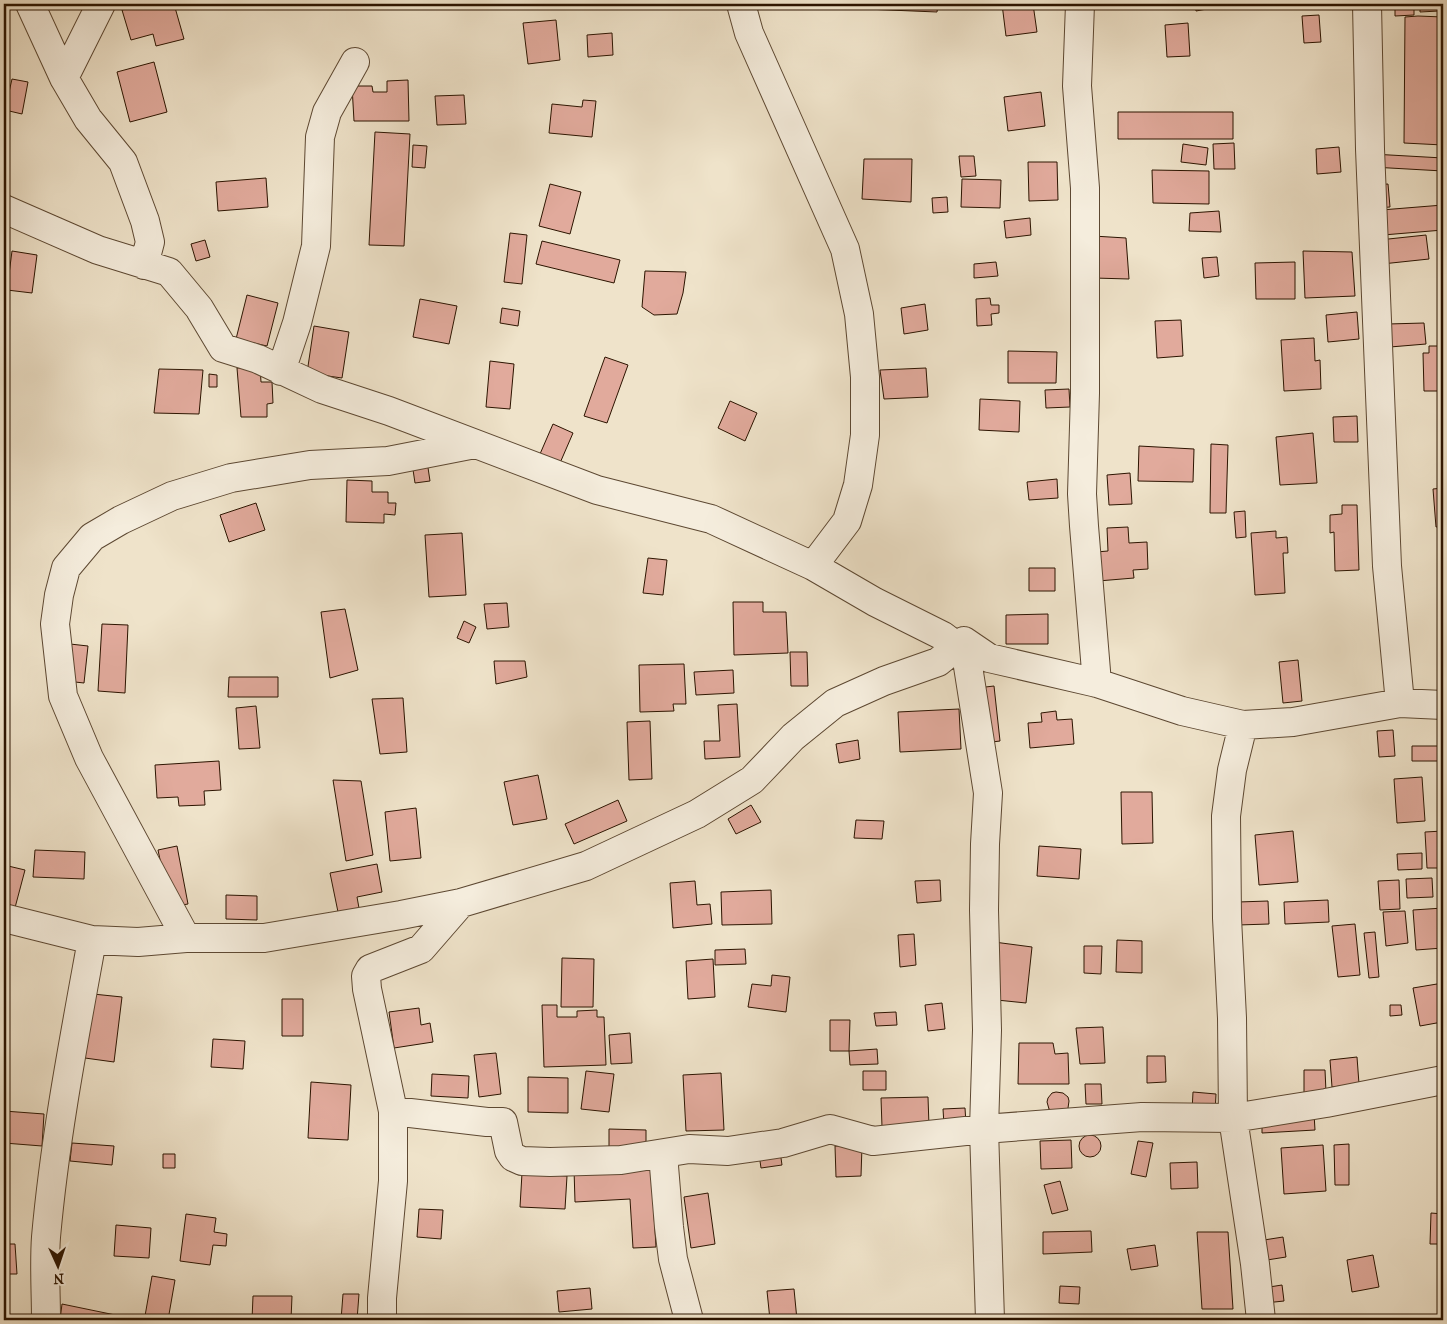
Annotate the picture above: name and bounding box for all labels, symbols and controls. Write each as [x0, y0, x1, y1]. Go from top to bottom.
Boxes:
north arrow [32, 1242, 82, 1292]
text: N [53, 1270, 64, 1287]

